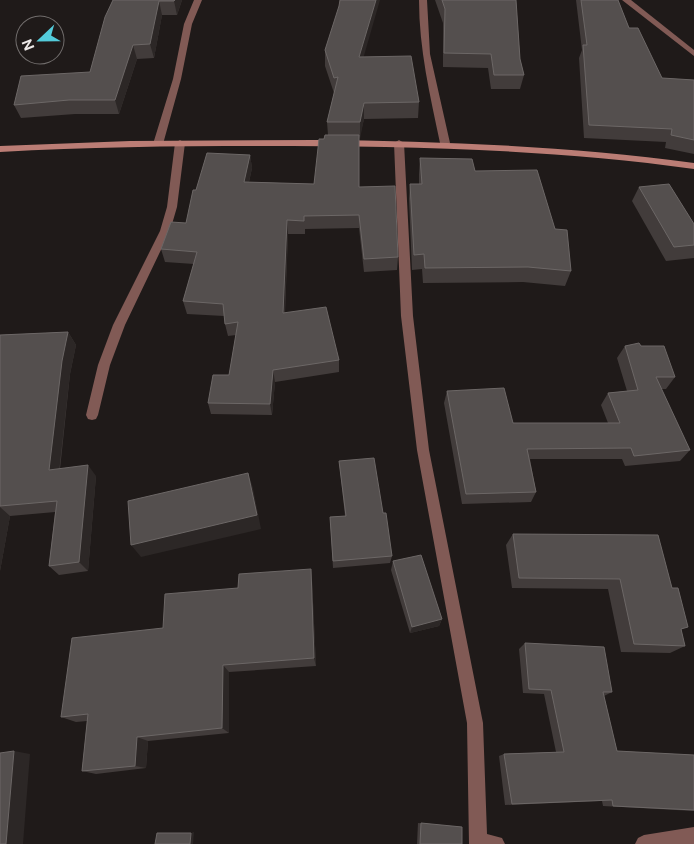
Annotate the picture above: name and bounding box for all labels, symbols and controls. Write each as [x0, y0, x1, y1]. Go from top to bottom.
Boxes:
north arrow [15, 15, 65, 65]
text: N [18, 37, 37, 53]

